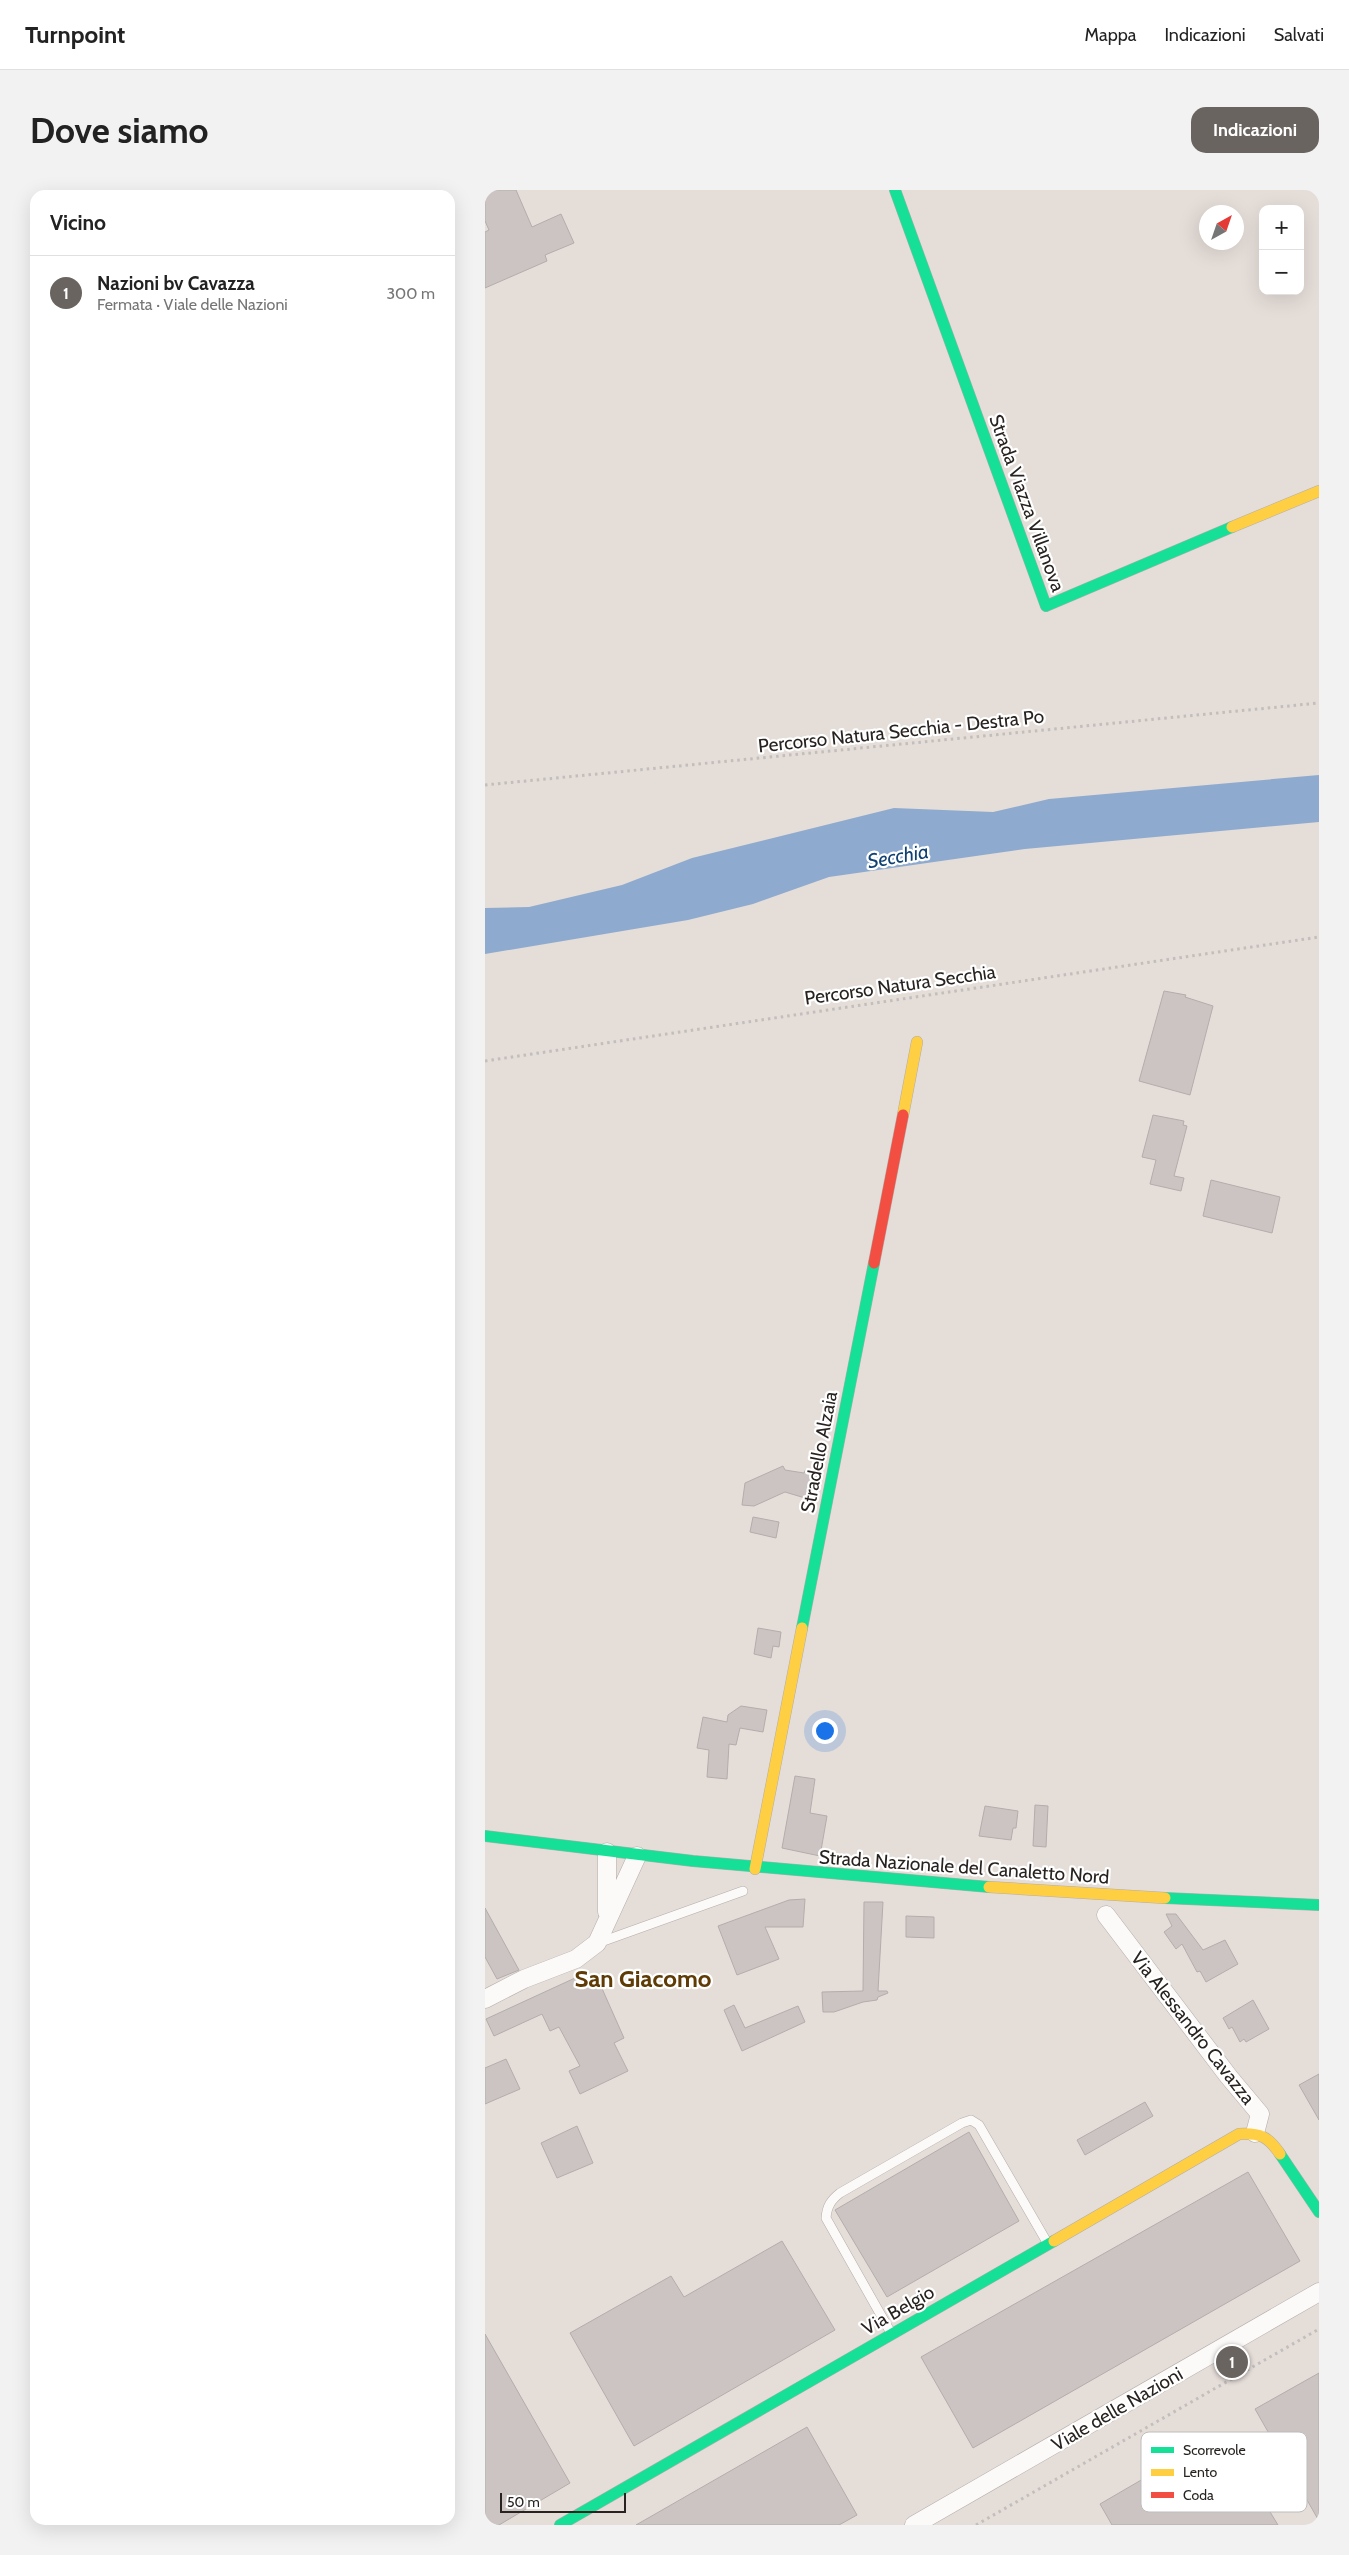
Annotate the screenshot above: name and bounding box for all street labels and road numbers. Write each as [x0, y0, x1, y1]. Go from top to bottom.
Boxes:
street label: Strada Viazza Villanova [984, 411, 1070, 595]
street label: Percorso Natura Secchia - Destra Po [757, 705, 1045, 757]
street label: Percorso Natura Secchia [803, 960, 997, 1010]
street label: Stradello Alzaia [796, 1389, 842, 1515]
street label: Strada Nazionale del Canaletto Nord [818, 1845, 1110, 1889]
street label: Via Alessandro Cavazza [1126, 1947, 1260, 2109]
street label: Via Belgio [858, 2280, 938, 2340]
street label: Viale delle Nazioni [1047, 2362, 1187, 2456]

